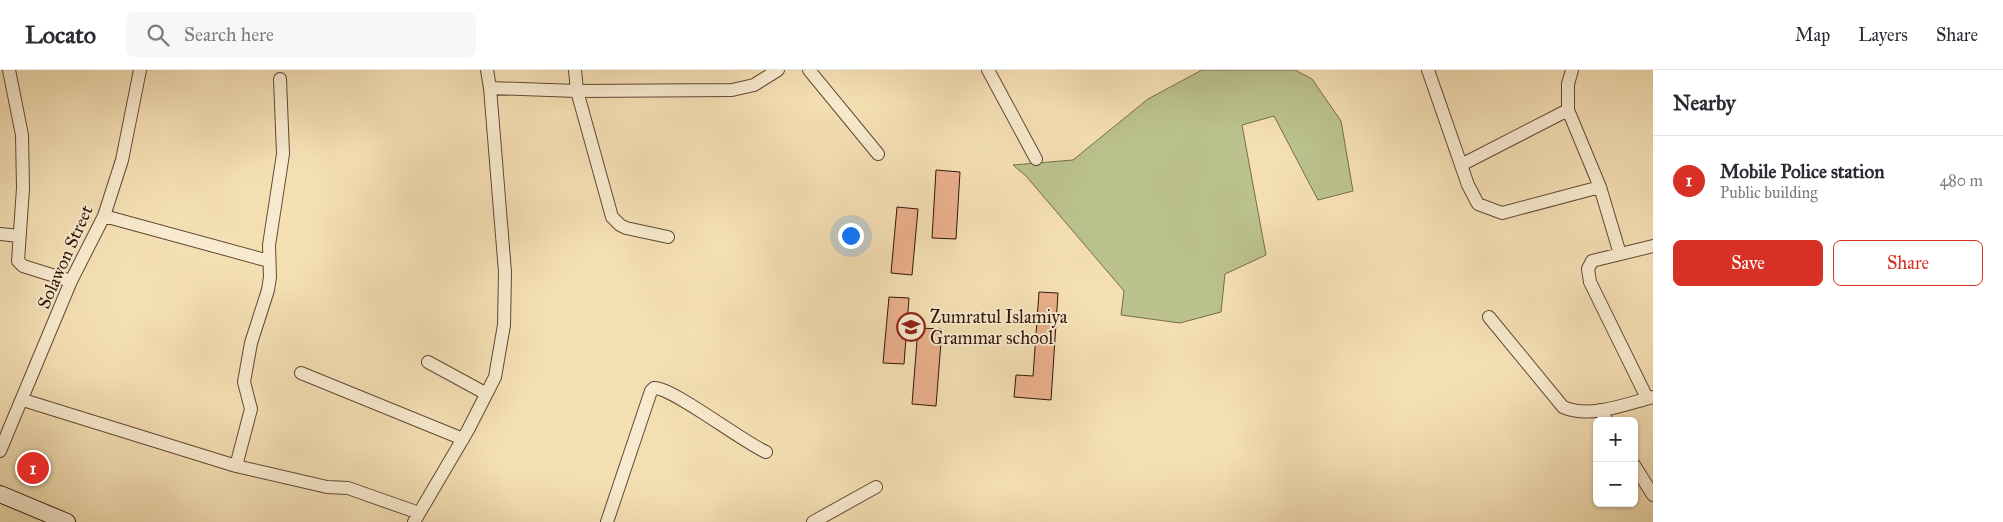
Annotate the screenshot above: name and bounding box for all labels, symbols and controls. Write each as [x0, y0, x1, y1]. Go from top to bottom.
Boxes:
search box [126, 12, 476, 57]
text: Locato [25, 20, 96, 50]
icon: search [144, 21, 172, 49]
text: Search here [184, 23, 274, 46]
text: Map [1795, 24, 1830, 46]
text: Layers [1858, 24, 1908, 46]
text: Share [1936, 24, 1978, 46]
text: Nearby [1673, 90, 1736, 116]
text: Mobile Police station [1720, 160, 1884, 183]
text: 1 [1686, 171, 1692, 190]
text: 480 m [1939, 171, 1983, 190]
text: Public building [1720, 183, 1818, 202]
street label: Solawon Street [32, 201, 98, 312]
your location [838, 223, 864, 249]
button: Save [1673, 240, 1823, 286]
button: Share [1833, 240, 1983, 286]
place label: Zumratul Islamiya Grammar school [930, 306, 1068, 349]
school or university icon: Zumratul Islamiya Grammar school [896, 312, 926, 342]
map controls [1593, 417, 1638, 507]
button: + [1593, 417, 1638, 462]
pin: 1 [17, 449, 49, 487]
button: − [1593, 462, 1638, 507]

